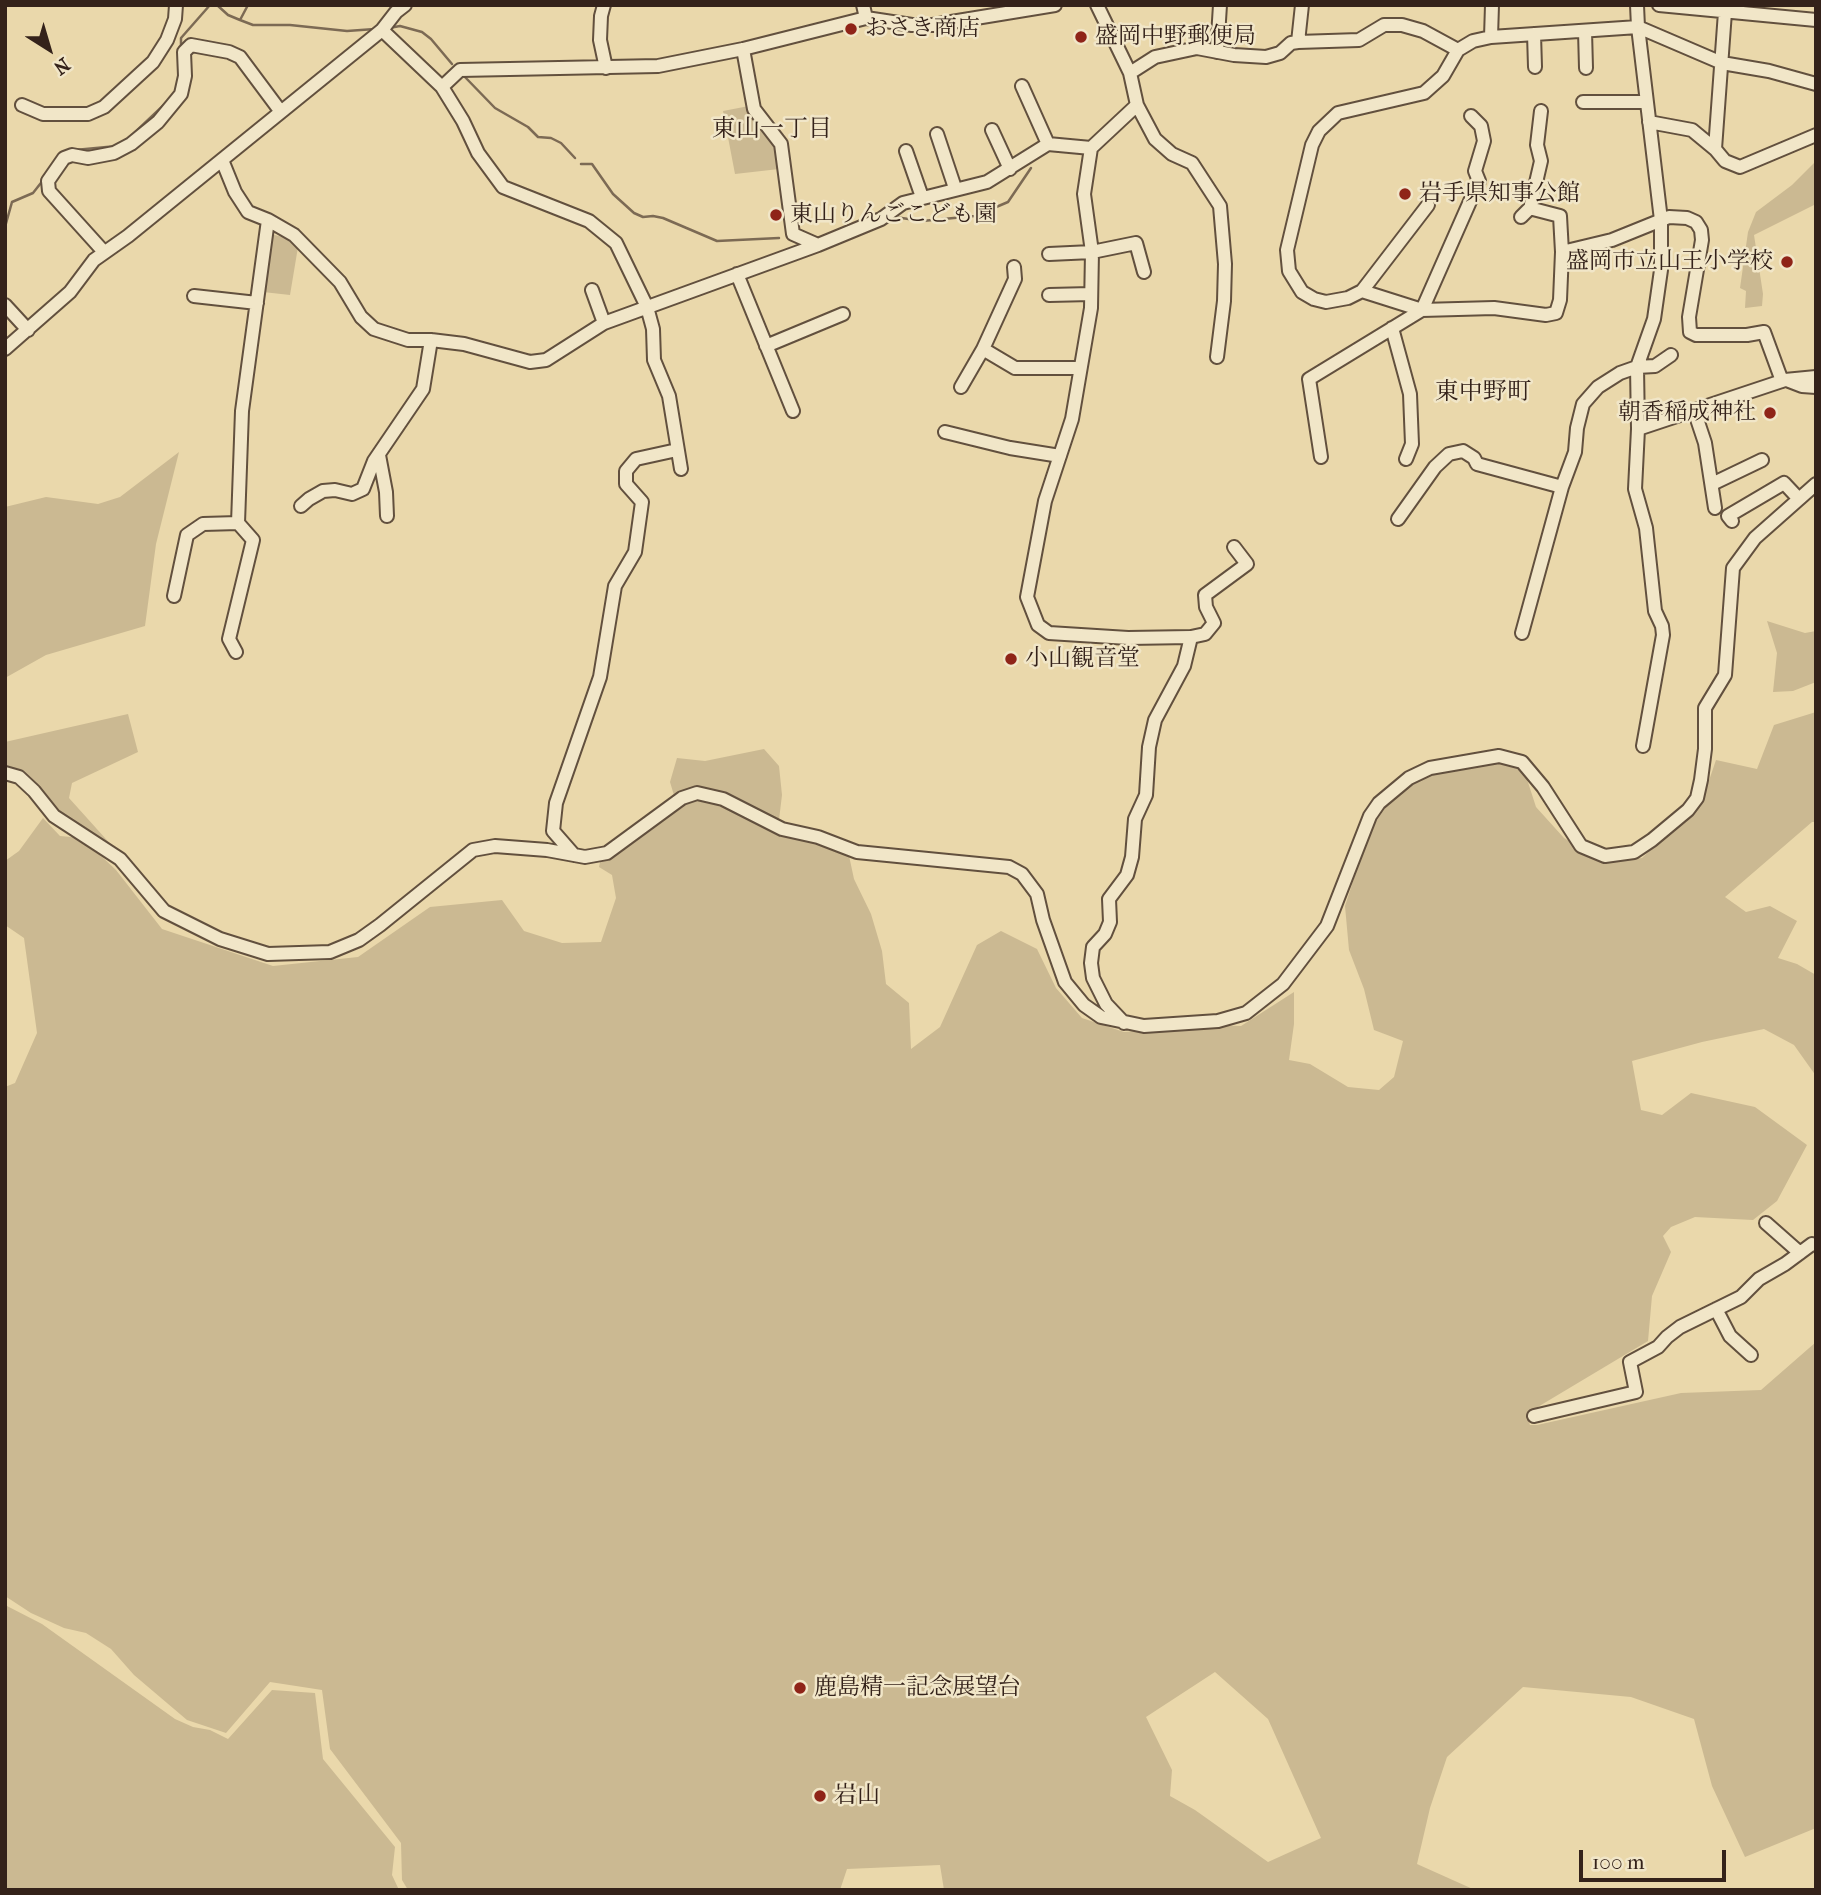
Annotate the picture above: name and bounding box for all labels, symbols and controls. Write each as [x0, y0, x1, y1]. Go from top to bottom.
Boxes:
north arrow [14, 14, 84, 84]
place label: おさき商店 [865, 15, 980, 43]
marker: おさき商店 [843, 21, 859, 37]
place label: 盛岡中野郵便局 [1095, 23, 1256, 51]
marker: 盛岡中野郵便局 [1073, 29, 1089, 45]
text: N [49, 53, 74, 79]
district label: 東山一丁目 [712, 116, 832, 144]
place label: 岩手県知事公館 [1419, 180, 1580, 208]
marker: 岩手県知事公館 [1397, 186, 1413, 202]
place label: 東山りんごこども園 [790, 201, 997, 229]
marker: 東山りんごこども園 [768, 207, 784, 223]
place label: 盛岡市立山王小学校 [1566, 248, 1773, 276]
marker: 盛岡市立山王小学校 [1779, 254, 1795, 270]
district label: 東中野町 [1435, 379, 1531, 407]
place label: 朝香稲成神社 [1618, 399, 1756, 427]
marker: 朝香稲成神社 [1762, 405, 1778, 421]
place label: 小山観音堂 [1025, 645, 1140, 673]
marker: 小山観音堂 [1003, 651, 1019, 667]
place label: 鹿島精一記念展望台 [814, 1674, 1021, 1702]
marker: 鹿島精一記念展望台 [792, 1680, 808, 1696]
place label: 岩山 [834, 1782, 880, 1810]
marker: 岩山 [812, 1788, 828, 1804]
scale bar [1583, 1836, 1730, 1880]
text: 100 m [1592, 1850, 1645, 1874]

